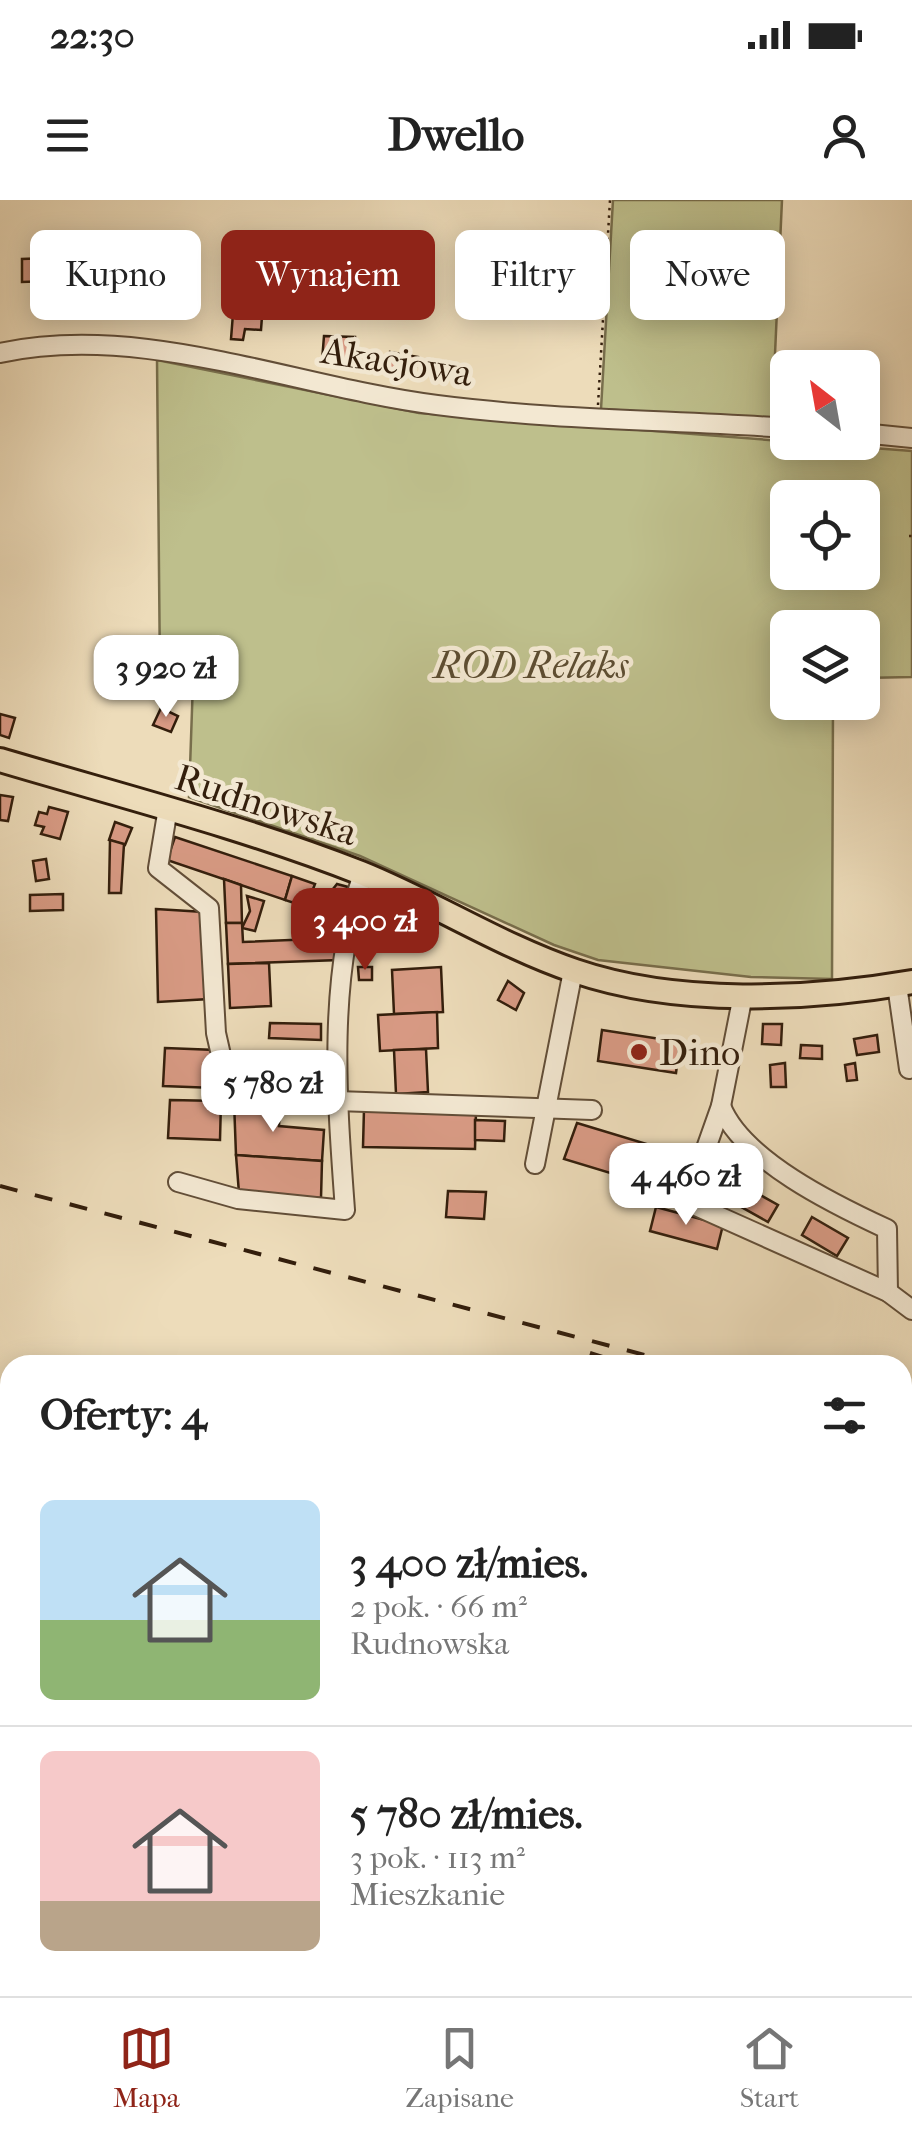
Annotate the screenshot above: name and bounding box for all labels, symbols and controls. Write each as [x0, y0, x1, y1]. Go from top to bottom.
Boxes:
text: 22:30 [50, 13, 135, 58]
icon: menu [40, 108, 95, 163]
icon: person [817, 108, 872, 163]
text: Dwello [388, 109, 524, 162]
chip: Kupno [30, 230, 201, 320]
chip: Wynajem [221, 230, 435, 320]
chip: Filtry [455, 230, 610, 320]
chip: Nowe [630, 230, 785, 320]
street label: Akacjowa [316, 328, 476, 396]
north arrow [770, 350, 880, 460]
map controls [770, 350, 880, 720]
button: locate [770, 480, 880, 590]
button: layers [770, 610, 880, 720]
pin: 3 920 zł [63, 635, 269, 720]
park label: ROD Relaks [431, 643, 630, 688]
text: 3 920 zł [116, 649, 216, 686]
street label: Rudnowska [169, 754, 363, 856]
pin: 3 400 zł [262, 888, 468, 973]
text: 3 400 zł [313, 902, 417, 939]
place label: Dino [659, 1030, 740, 1075]
marker: Dino [628, 1041, 650, 1063]
pin: 5 780 zł [170, 1050, 376, 1135]
text: 5 780 zł [223, 1064, 323, 1101]
pin: 4 460 zł [583, 1143, 789, 1228]
text: 4 460 zł [631, 1157, 741, 1194]
icon: filters [817, 1388, 872, 1443]
text: Oferty: 4 [40, 1391, 207, 1440]
text: 3 400 zł/mies. [350, 1539, 588, 1588]
icon: home [120, 1540, 240, 1660]
text: 2 pok. · 66 m² [350, 1588, 527, 1625]
text: Rudnowska [350, 1625, 509, 1662]
text: 5 780 zł/mies. [350, 1790, 583, 1839]
icon: home [120, 1791, 240, 1911]
text: 3 pok. · 113 m² [350, 1839, 525, 1876]
text: Mieszkanie [350, 1876, 505, 1913]
tab: Mapa [113, 2021, 180, 2114]
tab: Zapisane [405, 2021, 514, 2114]
tab: Start [740, 2021, 799, 2114]

